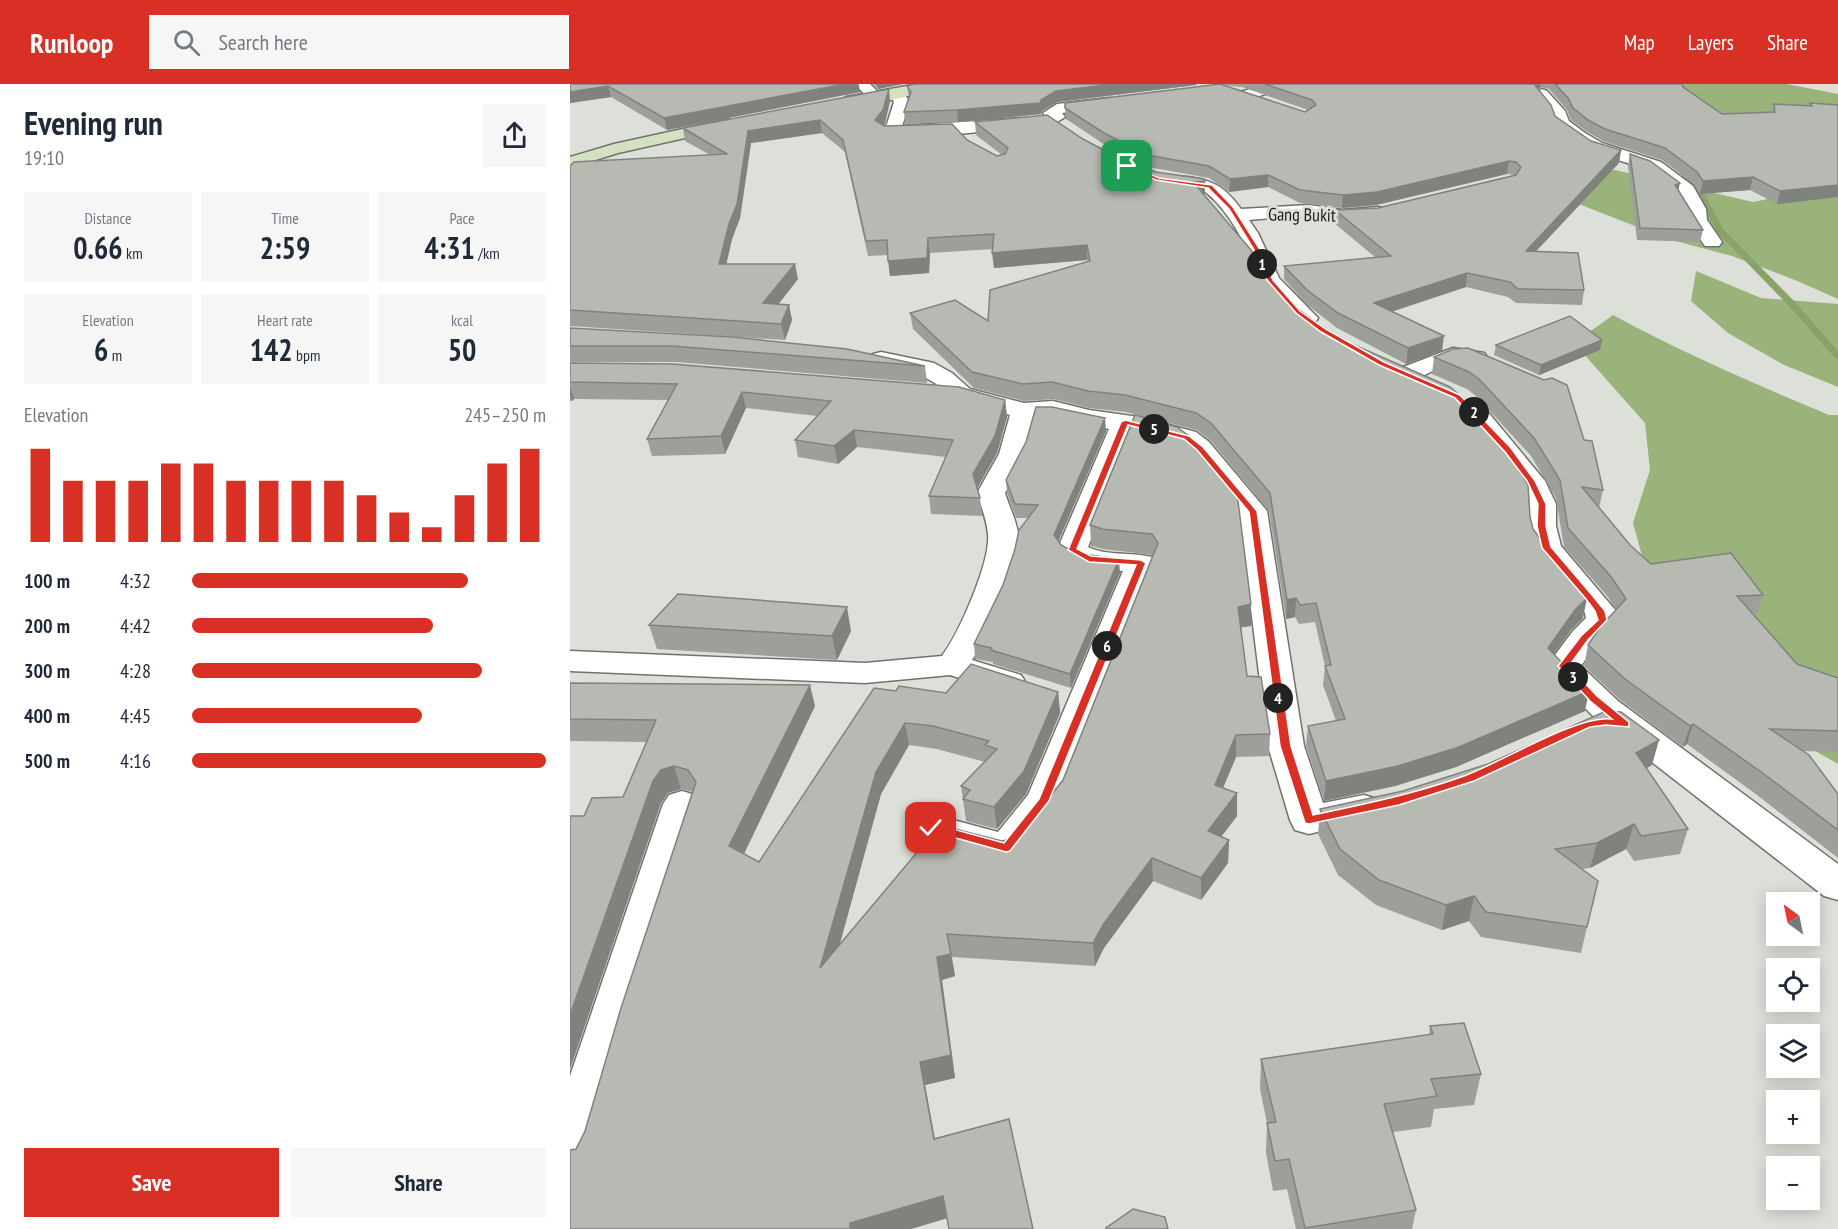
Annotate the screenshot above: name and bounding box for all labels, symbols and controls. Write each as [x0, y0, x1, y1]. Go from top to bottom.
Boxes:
search box [149, 15, 569, 69]
text: Runloop [30, 24, 113, 61]
icon: search [170, 26, 203, 59]
text: Search here [218, 28, 308, 56]
text: Map [1624, 29, 1655, 56]
text: Layers [1688, 29, 1734, 56]
text: Share [1767, 29, 1808, 56]
text: Evening run [24, 101, 163, 144]
button: share [483, 104, 546, 167]
pin [1101, 140, 1152, 191]
text: 19:10 [24, 145, 64, 171]
icon: arrive [1110, 149, 1143, 182]
street label: Gang Bukit [1268, 202, 1336, 227]
text: Distance [84, 208, 132, 228]
text: Time [271, 208, 299, 228]
text: Pace [449, 208, 475, 228]
text: 0.66 [73, 228, 123, 267]
text: 2:59 [260, 228, 310, 267]
text: 4:31 [424, 228, 475, 267]
text: km [123, 243, 143, 263]
text: /km [475, 243, 500, 263]
pin: 1 [1247, 249, 1277, 279]
text: 1 [1258, 254, 1266, 274]
text: Elevation [82, 310, 134, 330]
text: Heart rate [257, 310, 313, 330]
text: kcal [451, 310, 473, 330]
text: 6 [94, 330, 108, 369]
text: 142 [250, 330, 293, 369]
text: 50 [448, 330, 476, 369]
text: m [108, 345, 122, 365]
text: bpm [293, 345, 320, 365]
pin: 2 [1459, 397, 1489, 427]
text: Elevation [24, 402, 88, 428]
text: 245–250 m [464, 402, 546, 428]
text: 2 [1470, 402, 1478, 422]
pin: 5 [1139, 414, 1169, 444]
text: 5 [1150, 419, 1158, 439]
text: 100 m [24, 568, 70, 594]
text: 4:32 [120, 568, 151, 594]
text: 200 m [24, 613, 70, 639]
text: 4:42 [120, 613, 151, 639]
pin: 6 [1092, 631, 1122, 661]
text: 6 [1103, 636, 1111, 656]
text: 300 m [24, 658, 70, 684]
text: 4:28 [120, 658, 151, 684]
pin: 3 [1558, 662, 1588, 692]
text: 3 [1569, 667, 1577, 687]
pin: 4 [1263, 683, 1293, 713]
text: 4 [1274, 688, 1282, 708]
text: 400 m [24, 703, 70, 729]
text: 4:45 [120, 703, 151, 729]
text: 500 m [24, 748, 70, 774]
text: 4:16 [120, 748, 151, 774]
pin [905, 802, 956, 853]
icon: check [914, 811, 947, 844]
north arrow [1766, 892, 1820, 946]
map controls [1766, 892, 1820, 1210]
button: locate [1766, 958, 1820, 1012]
button: layers [1766, 1024, 1820, 1078]
button: + [1766, 1090, 1820, 1144]
button: Save [24, 1148, 279, 1217]
button: Share [291, 1148, 546, 1217]
button: − [1766, 1156, 1820, 1210]

